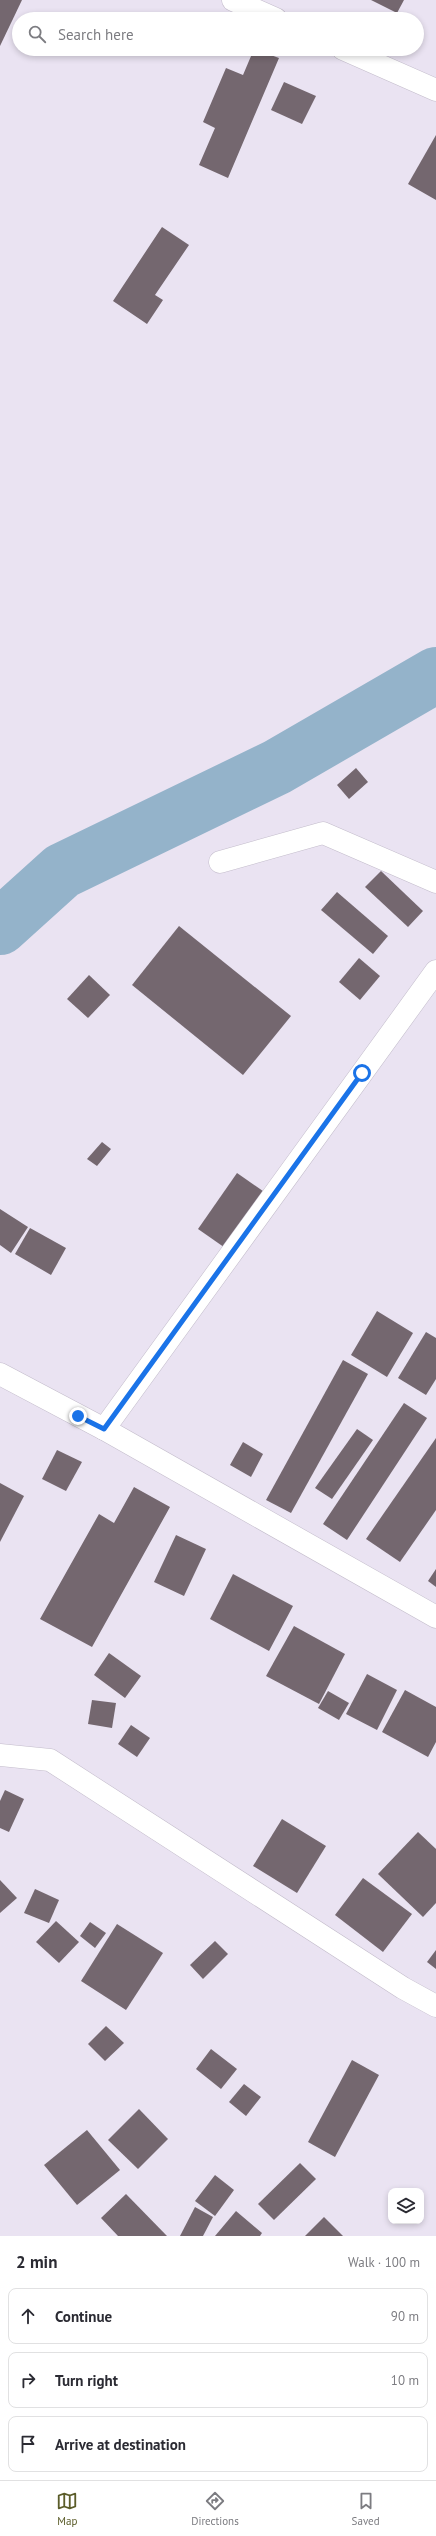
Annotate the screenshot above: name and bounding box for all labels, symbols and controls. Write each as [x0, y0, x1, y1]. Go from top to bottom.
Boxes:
search box [12, 12, 424, 56]
icon: search [26, 23, 48, 45]
text: Search here [58, 25, 134, 44]
route start [353, 1064, 371, 1082]
route end [69, 1407, 87, 1425]
map controls [388, 2188, 424, 2224]
button: layers [388, 2188, 424, 2224]
text: 2 min [16, 2251, 57, 2273]
text: Walk · 100 m [348, 2254, 420, 2271]
icon: ahead [17, 2305, 39, 2327]
text: Continue [55, 2307, 112, 2326]
text: 90 m [391, 2308, 419, 2325]
icon: right [17, 2369, 39, 2391]
text: Turn right [55, 2371, 118, 2390]
text: 10 m [391, 2372, 419, 2389]
icon: arrive [17, 2433, 39, 2455]
text: Arrive at destination [55, 2435, 186, 2454]
tab: Map [56, 2490, 78, 2528]
tab: Directions [191, 2490, 239, 2528]
tab: Saved [352, 2490, 380, 2528]

